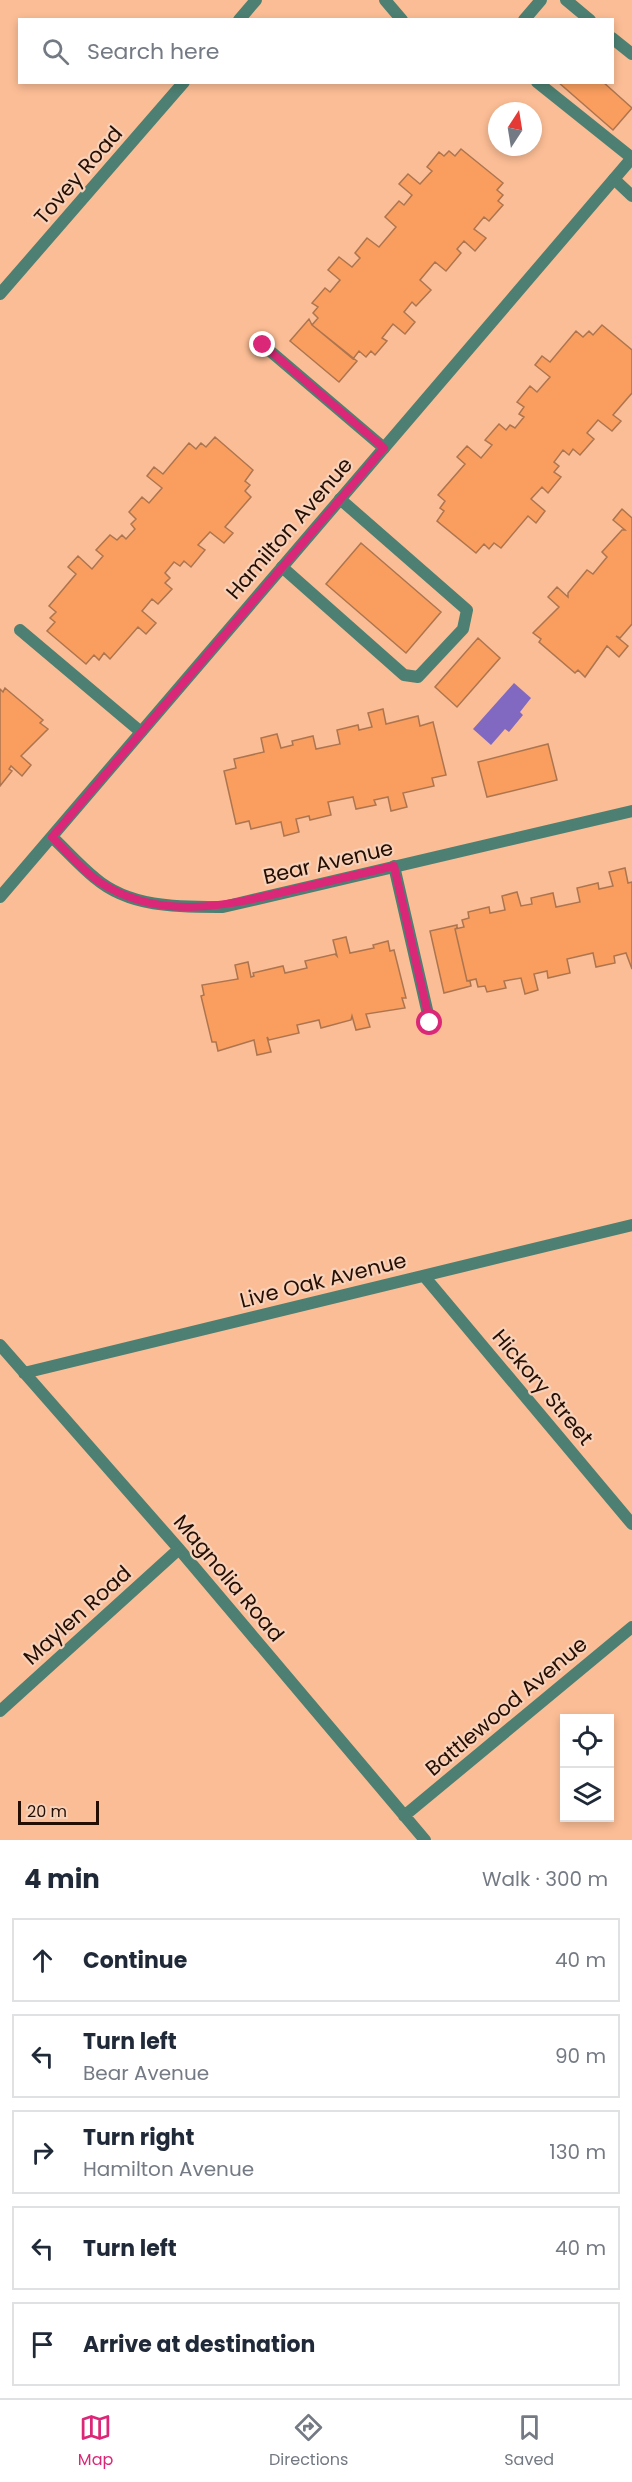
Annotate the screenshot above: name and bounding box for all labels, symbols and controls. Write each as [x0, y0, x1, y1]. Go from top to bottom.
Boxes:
search box [18, 18, 614, 84]
icon: search [39, 35, 72, 68]
text: Search here [87, 36, 220, 67]
north arrow [488, 102, 542, 156]
street label: Tovey Road [27, 120, 129, 230]
route end [249, 331, 275, 357]
street label: Hamilton Avenue [219, 451, 359, 605]
street label: Bear Avenue [260, 833, 396, 891]
route start [416, 1009, 442, 1035]
street label: Live Oak Avenue [237, 1245, 409, 1315]
street label: Hickory Street [486, 1323, 600, 1451]
street label: Magnolia Road [167, 1508, 291, 1648]
street label: Maylen Road [17, 1559, 137, 1671]
street label: Battlewood Avenue [419, 1630, 593, 1782]
map controls [560, 1714, 614, 1822]
button: locate [560, 1714, 614, 1768]
button: layers [560, 1768, 614, 1822]
scale bar [18, 1798, 99, 1826]
text: 20 m [27, 1800, 67, 1823]
text: 4 min [24, 1861, 100, 1897]
text: Walk · 300 m [482, 1865, 608, 1893]
icon: ahead [26, 1944, 59, 1977]
text: Continue [83, 1945, 187, 1976]
text: 40 m [555, 1946, 606, 1974]
text: Turn left [83, 2026, 177, 2057]
icon: left [26, 2040, 59, 2073]
text: 90 m [555, 2042, 606, 2070]
text: Bear Avenue [83, 2059, 209, 2087]
text: Turn right [83, 2122, 194, 2153]
icon: right [26, 2136, 59, 2169]
text: 130 m [549, 2138, 606, 2166]
text: Hamilton Avenue [83, 2155, 254, 2183]
icon: left [26, 2232, 59, 2265]
text: Turn left [83, 2233, 177, 2264]
text: 40 m [555, 2234, 606, 2262]
icon: arrive [26, 2328, 59, 2361]
text: Arrive at destination [83, 2329, 315, 2360]
tab: Map [78, 2411, 113, 2472]
tab: Directions [269, 2411, 348, 2472]
tab: Saved [504, 2411, 554, 2472]

